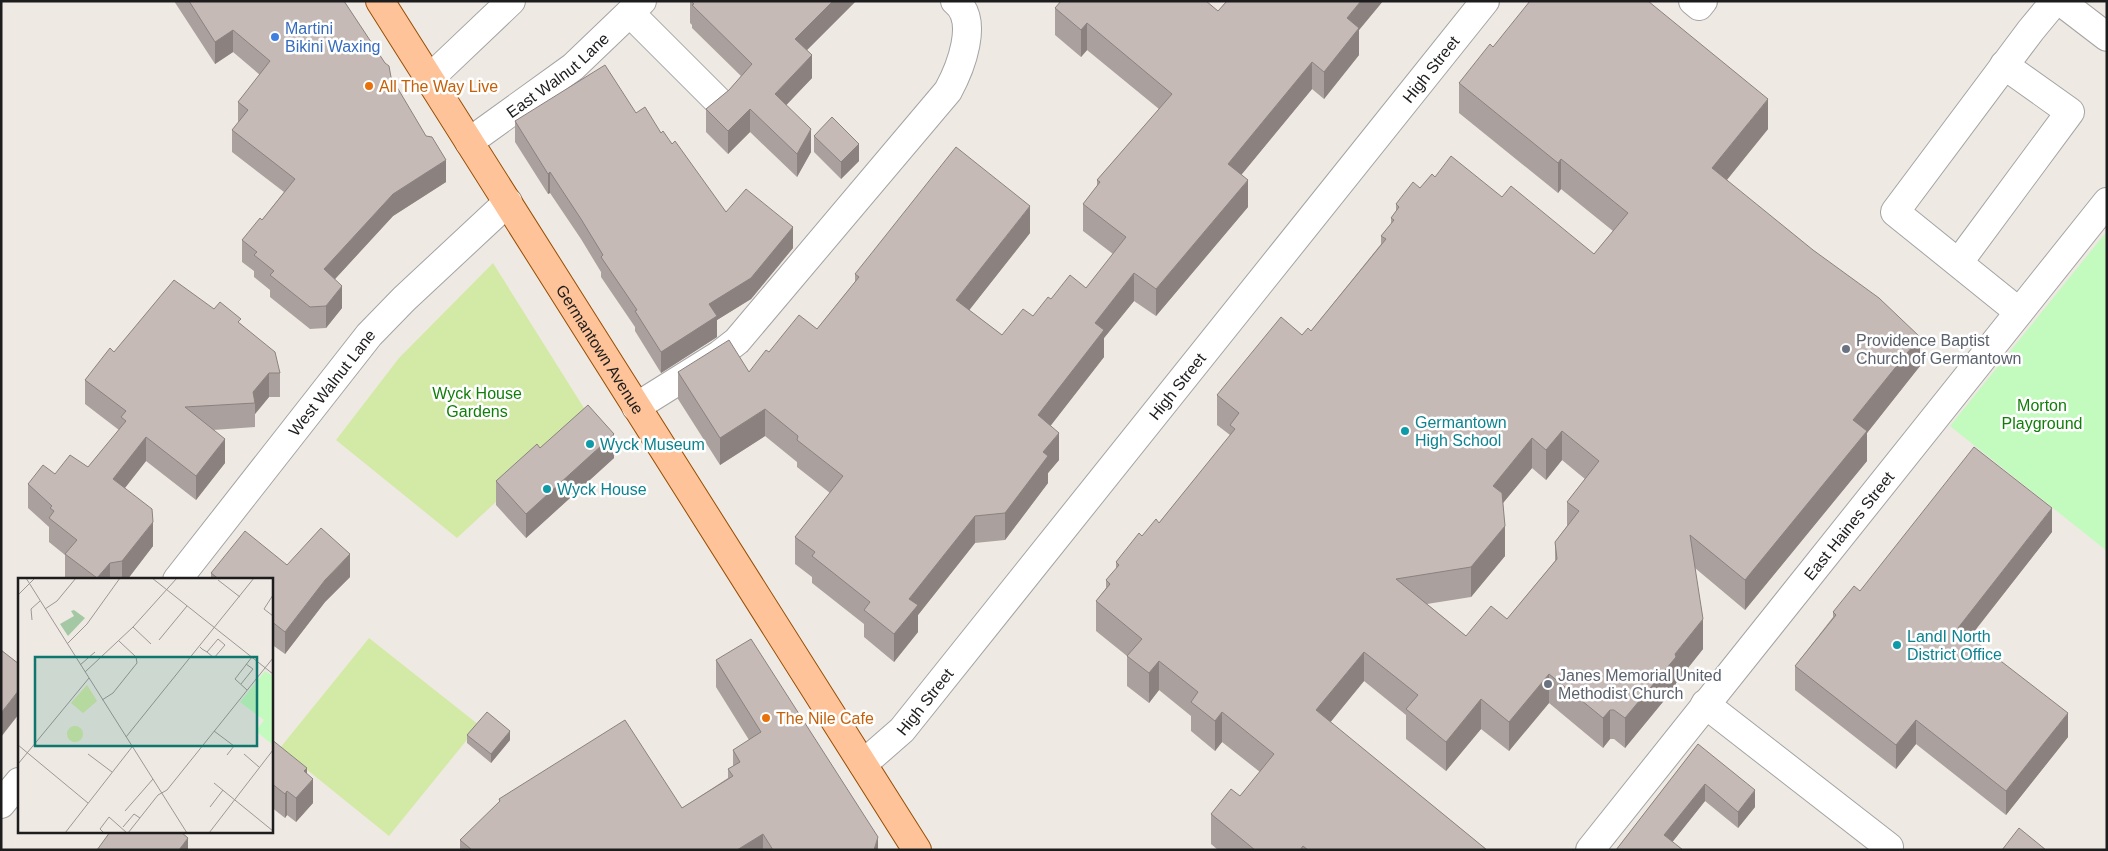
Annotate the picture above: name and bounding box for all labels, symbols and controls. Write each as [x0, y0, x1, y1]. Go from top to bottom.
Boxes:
place label: Martini Bikini Waxing [285, 20, 380, 55]
street label: East Walnut Lane [503, 29, 612, 121]
marker: Martini Bikini Waxing [269, 31, 281, 43]
street label: High Street [1399, 32, 1463, 106]
place label: All The Way Live [379, 78, 498, 95]
marker: All The Way Live [363, 80, 375, 92]
street label: Germantown Avenue [553, 282, 647, 417]
street label: West Walnut Lane [285, 326, 378, 439]
place label: Providence Baptist Church of Germantown [1856, 332, 2021, 367]
marker: Providence Baptist Church of Germantown [1840, 343, 1852, 355]
street label: High Street [1145, 349, 1209, 423]
park label: Wyck House Gardens [432, 385, 522, 420]
park label: Morton Playground [2002, 397, 2082, 432]
place label: Germantown High School [1415, 414, 1507, 449]
marker: Germantown High School [1399, 425, 1411, 437]
place label: Wyck Museum [600, 436, 705, 453]
marker: Wyck Museum [584, 438, 596, 450]
street label: East Haines Street [1801, 468, 1897, 583]
place label: Wyck House [557, 481, 647, 498]
marker: Wyck House [541, 483, 553, 495]
inset map [18, 578, 272, 834]
place label: LandI North District Office [1907, 628, 2002, 663]
marker: LandI North District Office [1891, 639, 1903, 651]
street label: High Street [893, 665, 957, 738]
place label: Janes Memorial United Methodist Church [1558, 667, 1722, 702]
marker: Janes Memorial United Methodist Church [1542, 678, 1554, 690]
place label: The Nile Cafe [776, 710, 874, 727]
marker: The Nile Cafe [760, 712, 772, 724]

